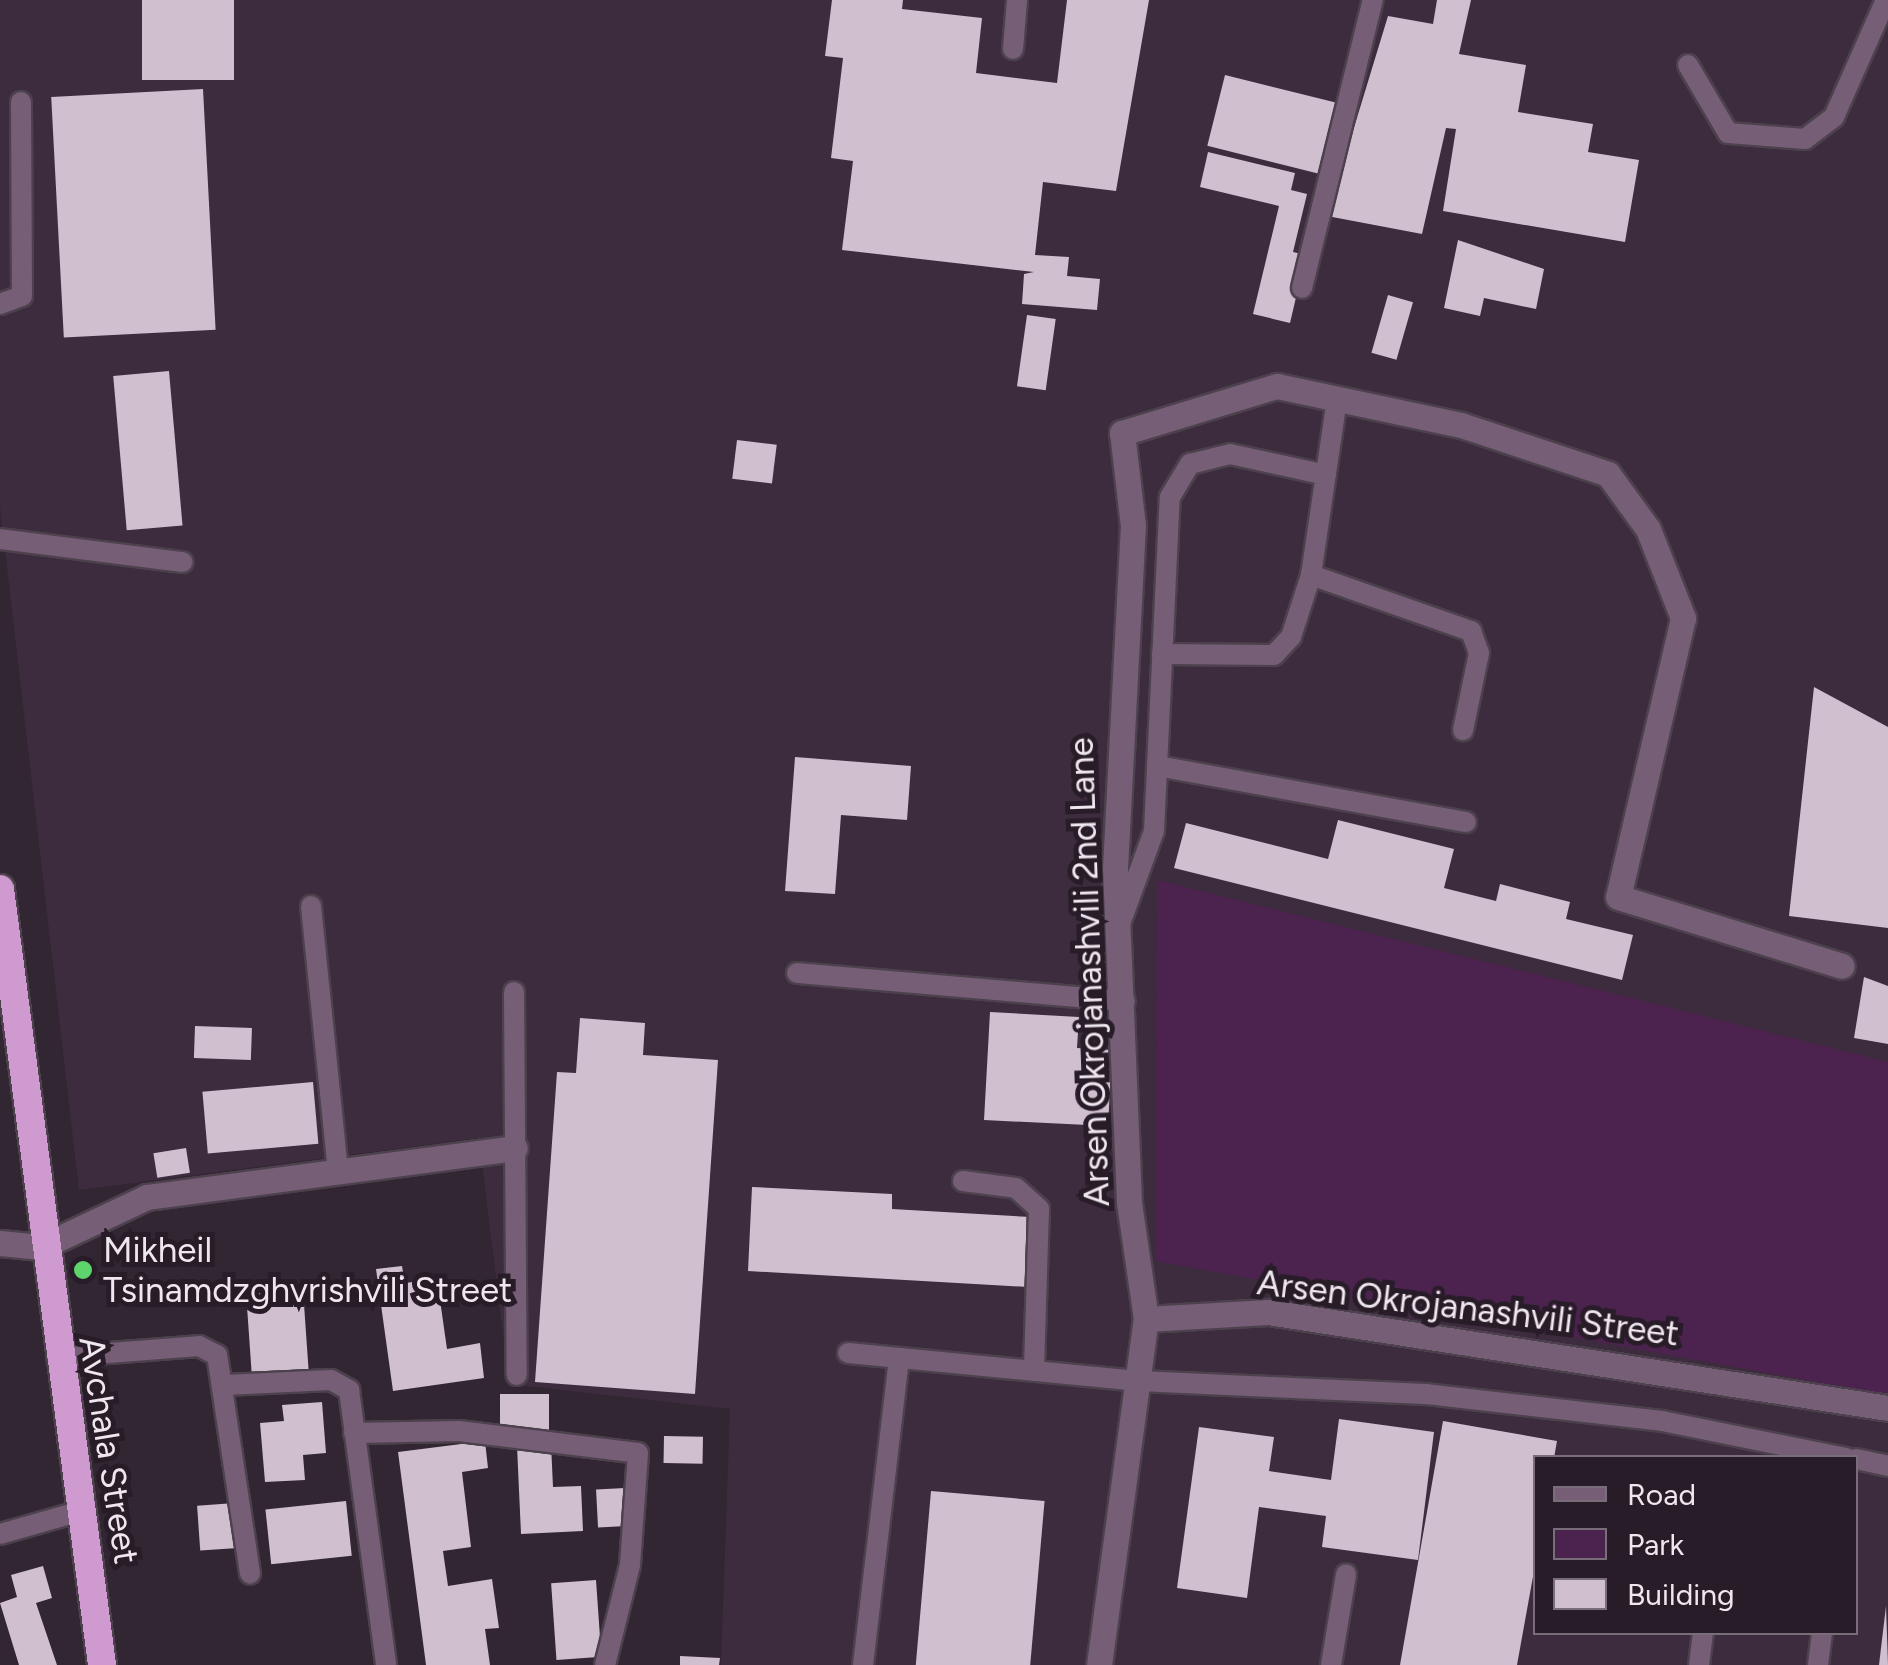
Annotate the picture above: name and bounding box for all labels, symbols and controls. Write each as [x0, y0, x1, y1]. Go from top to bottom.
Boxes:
street label: Arsen Okrojanashvili 2nd Lane [1060, 737, 1118, 1207]
place label: Mikheil Tsinamdzghvrishvili Street [103, 1229, 512, 1311]
marker: Mikheil Tsinamdzghvrishvili Street [72, 1259, 94, 1281]
street label: Arsen Okrojanashvili Street [1255, 1261, 1681, 1355]
street label: Avchala Street [70, 1333, 148, 1567]
legend [1533, 1455, 1858, 1635]
text: Road [1627, 1476, 1696, 1513]
text: Park [1627, 1526, 1684, 1563]
text: Building [1627, 1576, 1735, 1613]

